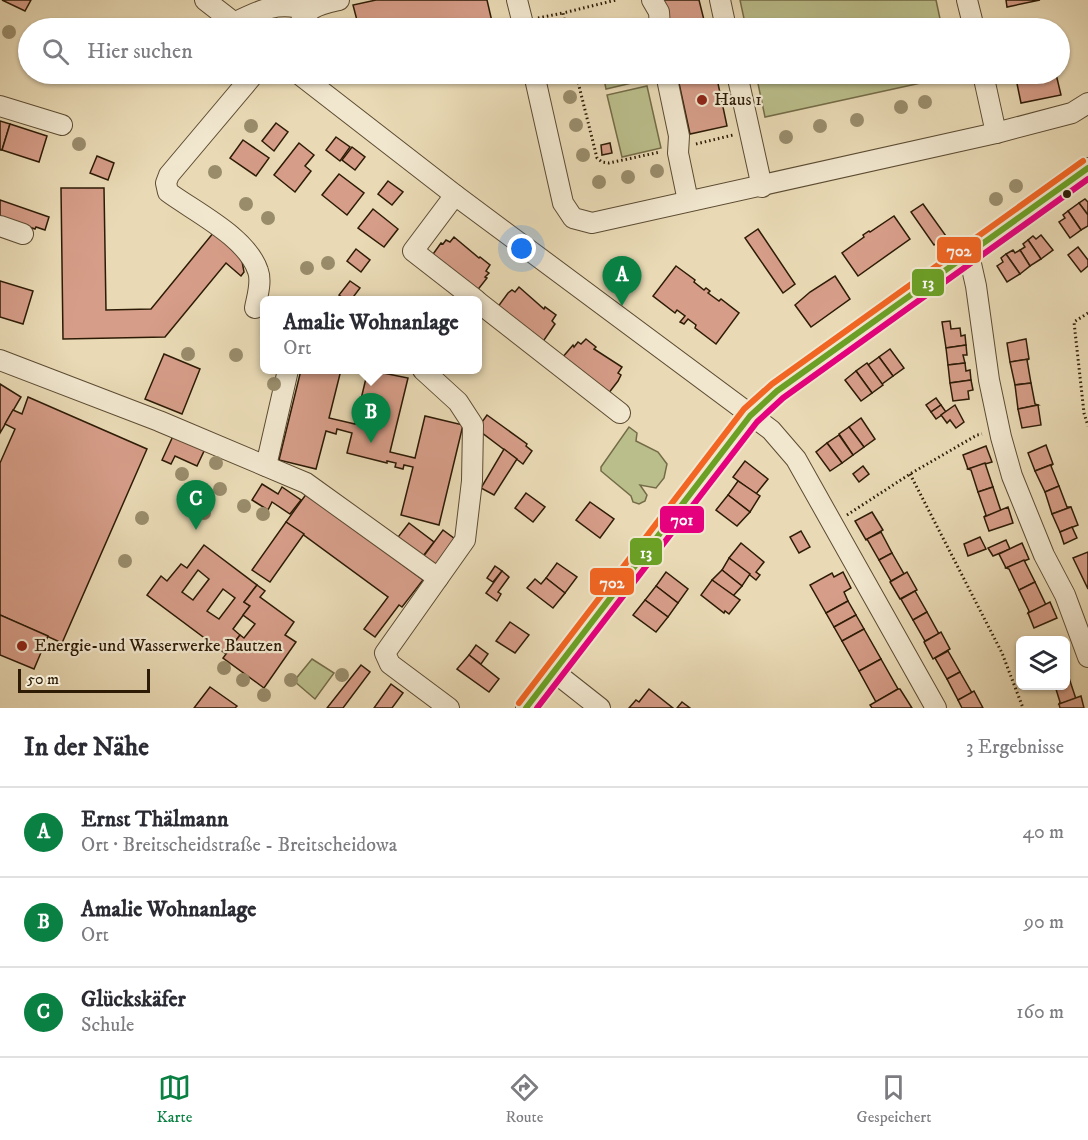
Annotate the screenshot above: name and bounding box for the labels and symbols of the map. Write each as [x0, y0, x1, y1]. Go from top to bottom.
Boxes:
place label: Haus 1 [714, 89, 762, 111]
marker: Haus 1 [695, 93, 709, 107]
unlabelled marker [1061, 188, 1073, 200]
your location [507, 234, 536, 263]
line badge: 702 [936, 236, 982, 264]
text: 702 [947, 241, 973, 261]
pin: A [602, 256, 642, 306]
line badge: 13 [911, 268, 945, 297]
text: 13 [922, 273, 934, 293]
pin: B [352, 394, 391, 443]
pin: C [176, 480, 216, 530]
line badge: 701 [659, 505, 705, 534]
text: 701 [671, 510, 694, 530]
line badge: 13 [629, 537, 663, 566]
text: 13 [640, 543, 652, 563]
line badge: 702 [589, 567, 635, 596]
text: 702 [600, 573, 626, 593]
place label: Energie-und Wasserwerke Bautzen [34, 635, 283, 657]
marker: Energie-und Wasserwerke Bautzen [15, 639, 29, 653]
scale bar [18, 666, 150, 694]

